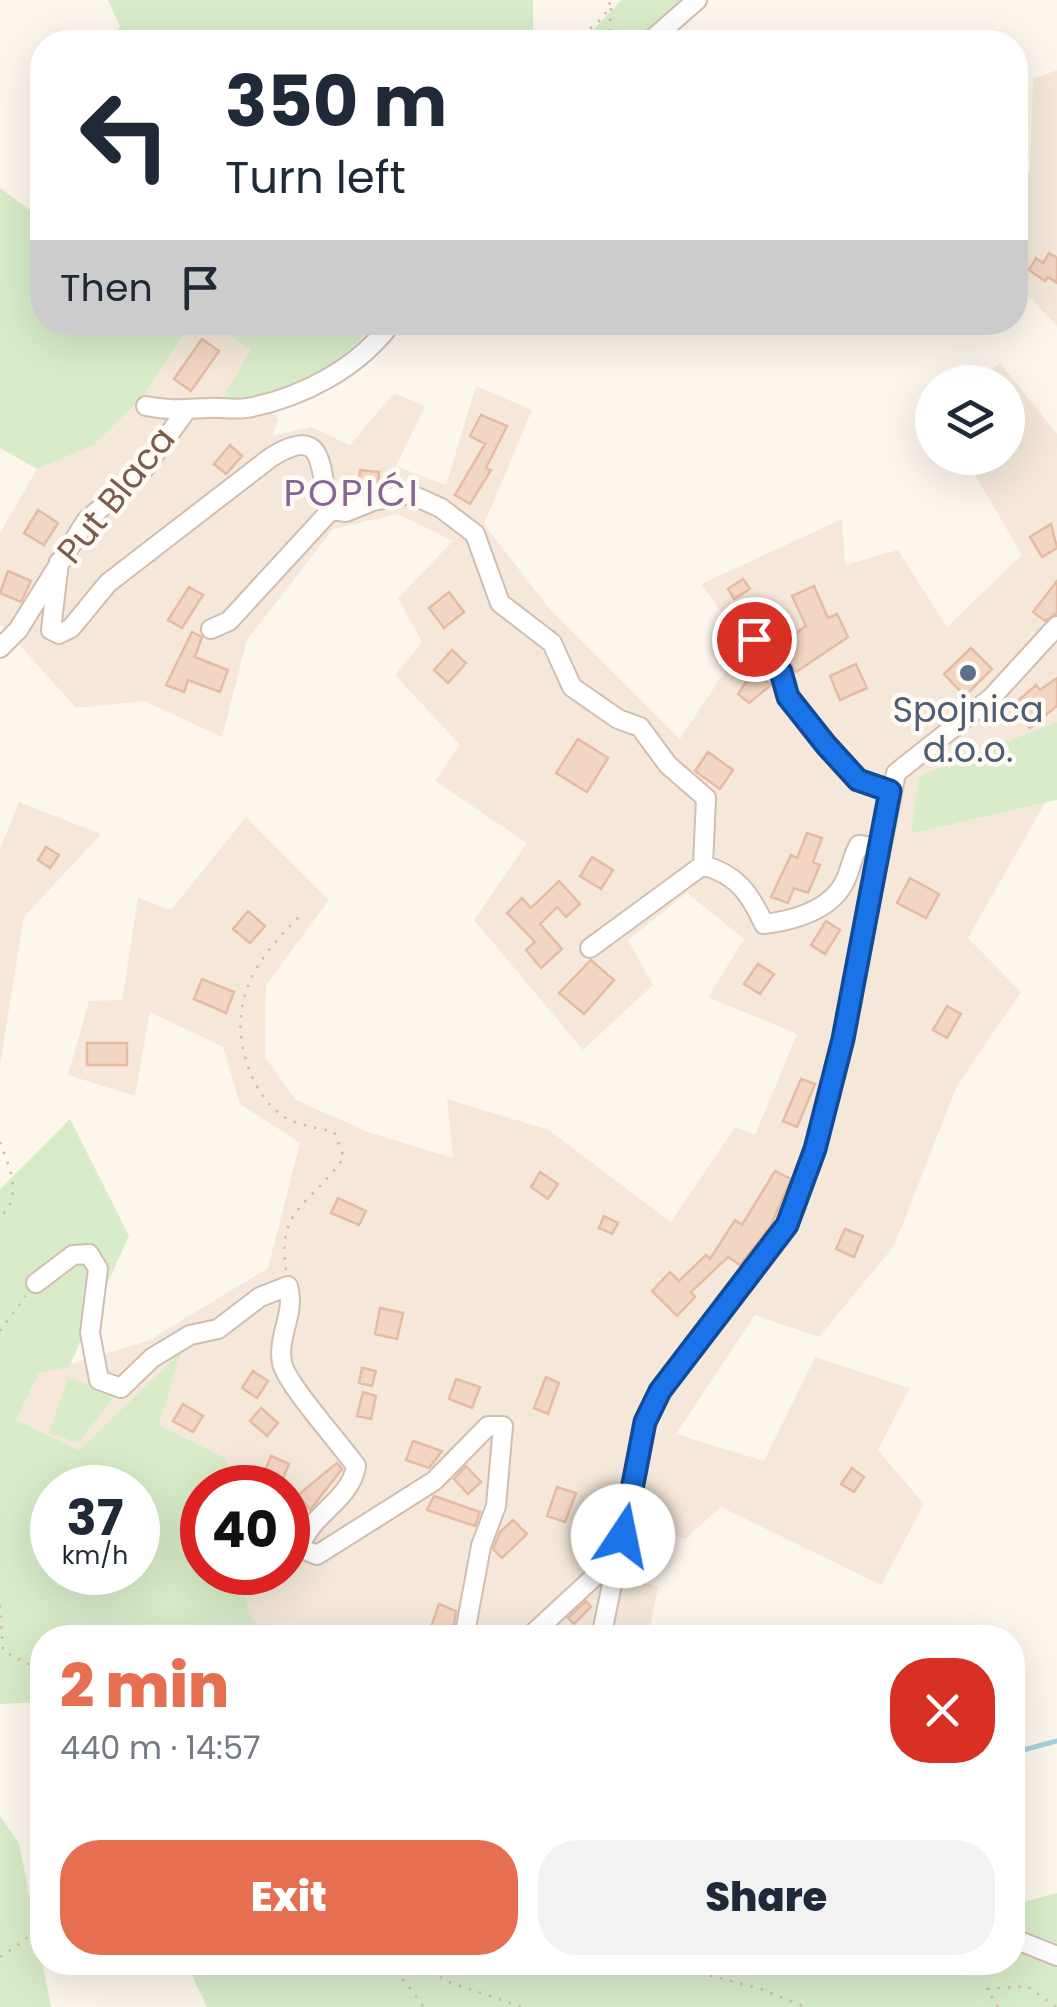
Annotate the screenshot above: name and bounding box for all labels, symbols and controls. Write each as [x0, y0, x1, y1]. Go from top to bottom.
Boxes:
text: 350 m [225, 52, 447, 151]
icon: left [60, 70, 190, 200]
text: Turn left [225, 146, 406, 209]
icon: arrive [173, 260, 228, 315]
text: Then [60, 261, 153, 314]
map controls [915, 365, 1025, 475]
button: layers [915, 365, 1025, 475]
street label: Put Blaca [45, 416, 186, 574]
district label: POPIĆI [284, 466, 420, 519]
pin [712, 597, 797, 682]
icon: arrive [727, 612, 782, 667]
marker: Spojnica d.o.o. [957, 662, 979, 684]
place label: Spojnica d.o.o. [892, 685, 1044, 774]
speed limit sign: 40 [180, 1465, 310, 1595]
text: 37 [67, 1482, 124, 1553]
position arrow [571, 1484, 675, 1588]
text: km/h [62, 1538, 128, 1573]
text: 2 min [60, 1644, 229, 1728]
button: close [890, 1658, 995, 1763]
text: 440 m · 14:57 [60, 1725, 260, 1770]
button: Exit [60, 1840, 518, 1955]
button: Share [538, 1840, 995, 1955]

